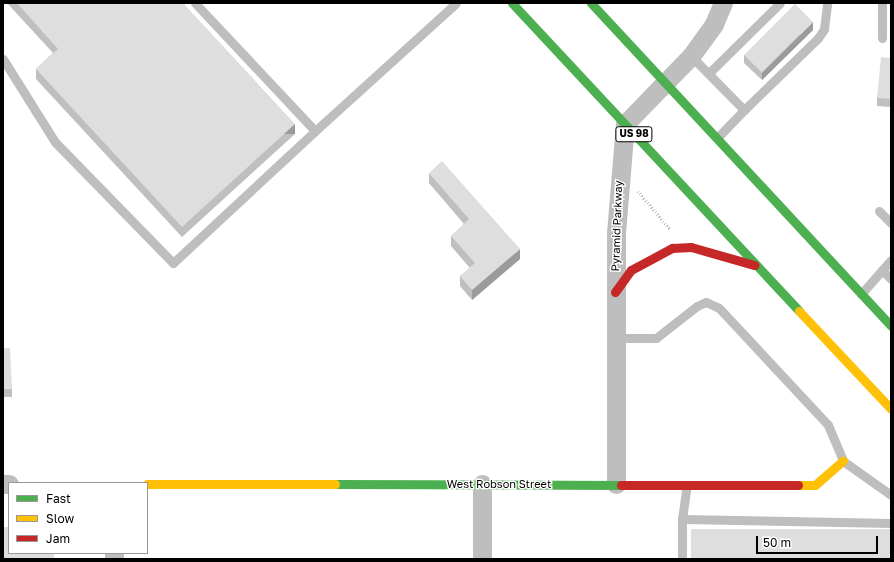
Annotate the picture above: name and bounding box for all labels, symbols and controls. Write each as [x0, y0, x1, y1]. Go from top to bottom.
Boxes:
road number: US 98 [615, 126, 653, 142]
street label: Pyramid Parkway [609, 180, 625, 272]
street label: West Robson Street [447, 477, 551, 491]
legend [8, 482, 148, 554]
text: Fast [46, 491, 71, 506]
text: Slow [46, 511, 74, 526]
scale bar [758, 528, 880, 554]
text: Jam [46, 531, 70, 546]
text: 50 m [763, 535, 791, 550]

